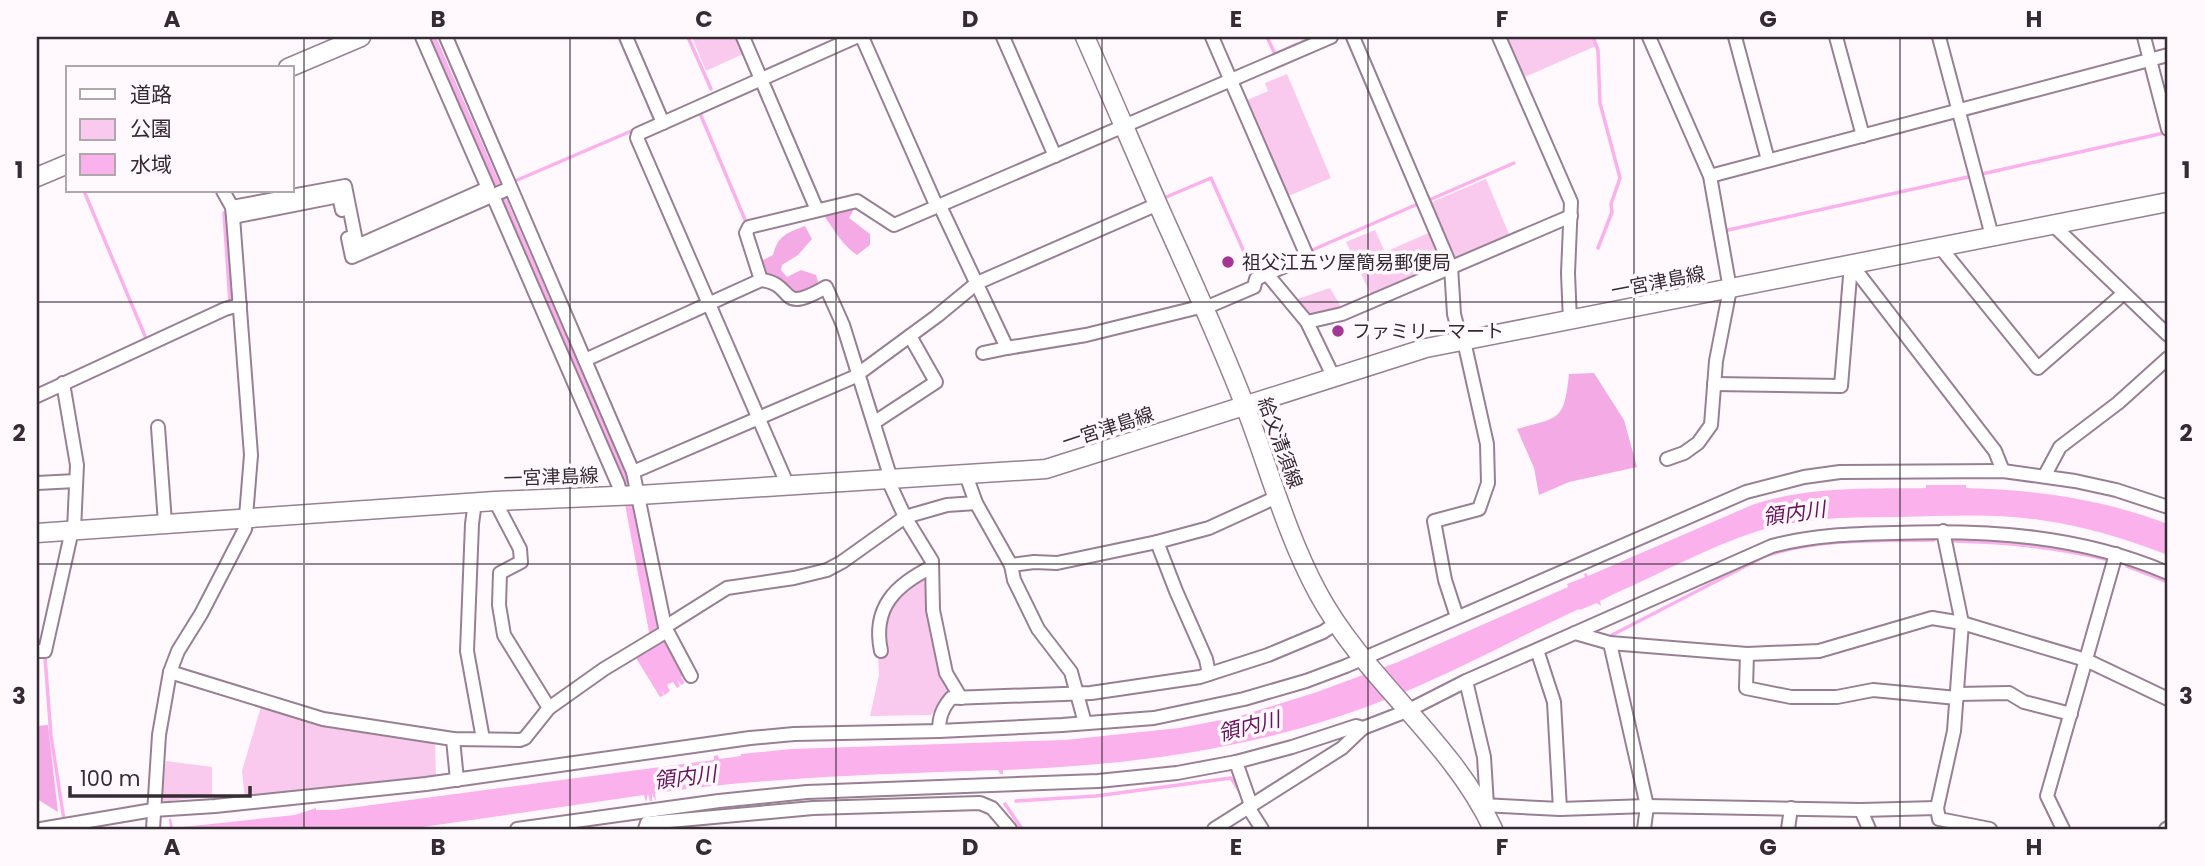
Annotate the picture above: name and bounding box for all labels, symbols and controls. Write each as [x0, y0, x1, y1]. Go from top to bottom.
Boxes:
text: A [164, 3, 181, 35]
text: B [430, 3, 446, 35]
text: C [695, 3, 713, 35]
text: D [962, 3, 978, 35]
text: E [1230, 3, 1242, 35]
text: F [1496, 3, 1508, 35]
text: G [1759, 3, 1777, 35]
text: H [2026, 3, 2042, 35]
legend [66, 66, 294, 192]
text: 道路 [130, 80, 172, 109]
text: 公園 [130, 114, 172, 143]
text: 水域 [130, 150, 172, 179]
text: 1 [15, 154, 23, 186]
text: 1 [2182, 154, 2190, 186]
place label: 祖父江五ツ屋簡易郵便局 [1242, 249, 1451, 276]
marker: 祖父江五ツ屋簡易郵便局 [1220, 254, 1236, 270]
street label: 一宮津島線 [1609, 260, 1707, 304]
place label: ファミリーマート [1352, 318, 1504, 345]
marker: ファミリーマート [1330, 323, 1346, 339]
street label: 給父清須線 [1251, 394, 1309, 492]
street label: 一宮津島線 [1059, 400, 1157, 456]
text: 2 [12, 417, 26, 449]
text: 2 [2179, 417, 2193, 449]
street label: 一宮津島線 [503, 462, 599, 492]
water label: 領内川 [1761, 494, 1829, 532]
text: 3 [12, 680, 26, 712]
text: 3 [2179, 680, 2193, 712]
water label: 領内川 [1215, 704, 1285, 748]
scale bar [70, 754, 250, 798]
water label: 領内川 [652, 759, 720, 795]
text: 100 m [80, 764, 140, 793]
text: A [164, 831, 181, 863]
text: B [430, 831, 446, 863]
text: C [695, 831, 713, 863]
text: D [962, 831, 978, 863]
text: E [1230, 831, 1242, 863]
text: F [1496, 831, 1508, 863]
text: G [1759, 831, 1777, 863]
text: H [2026, 831, 2042, 863]

